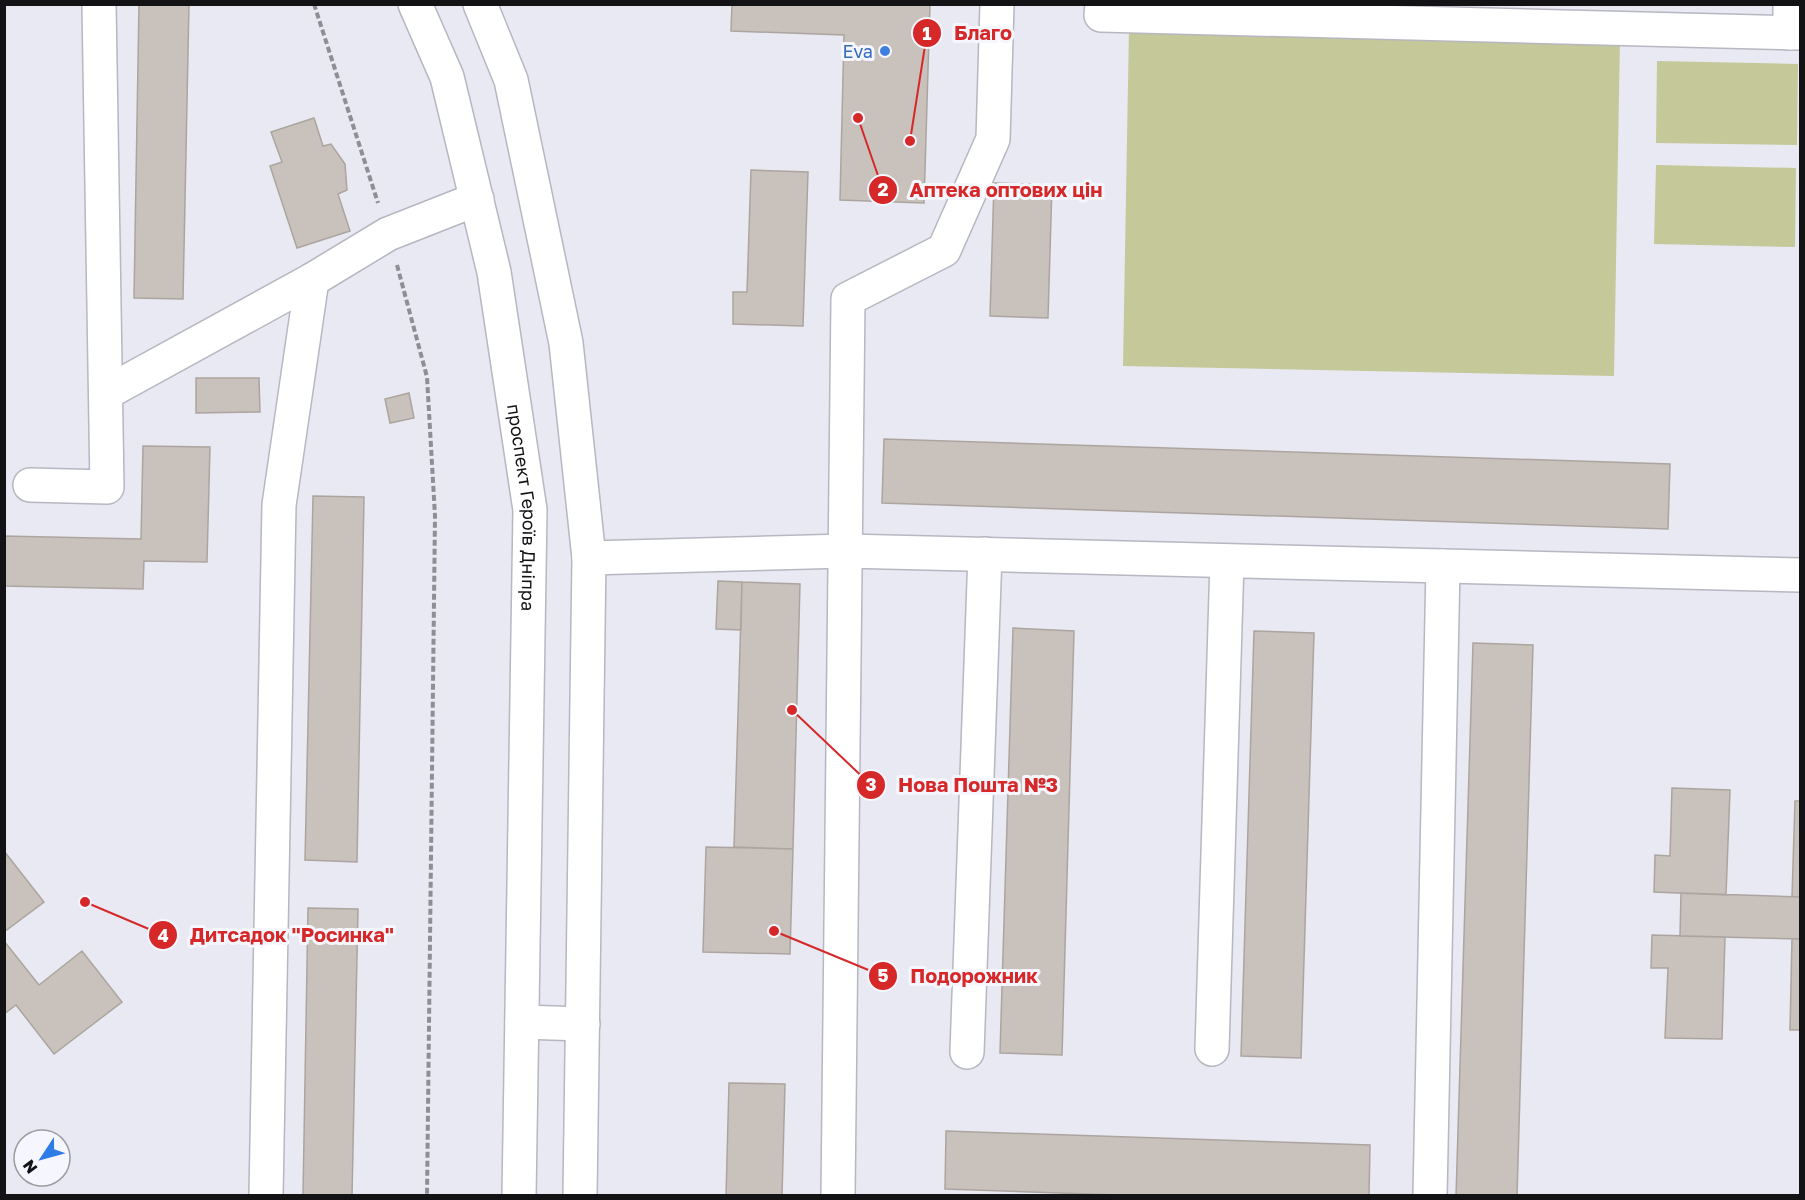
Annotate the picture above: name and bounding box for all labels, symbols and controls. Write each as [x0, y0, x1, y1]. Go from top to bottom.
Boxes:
callout: Благо [912, 14, 1024, 52]
text: Благо [954, 20, 1012, 44]
text: 1 [922, 22, 932, 44]
place label: Eva [842, 40, 873, 62]
marker: Eva [878, 44, 892, 58]
callout: Аптека оптових цін [868, 171, 1115, 209]
text: Аптека оптових цін [909, 177, 1103, 201]
text: 2 [878, 178, 889, 200]
street label: проспект Героїв Дніпра [503, 402, 541, 611]
callout: Нова Пошта №3 [856, 766, 1070, 804]
text: Нова Пошта №3 [898, 772, 1058, 796]
text: 3 [866, 773, 877, 795]
callout: Дитсадок "Росинка" [148, 916, 406, 954]
text: Дитсадок "Росинка" [190, 922, 394, 946]
text: 4 [157, 924, 169, 946]
callout: Подорожник [868, 957, 1050, 995]
text: Подорожник [910, 963, 1038, 987]
text: 5 [878, 964, 889, 986]
north arrow [12, 1128, 72, 1188]
text: N [18, 1156, 42, 1178]

